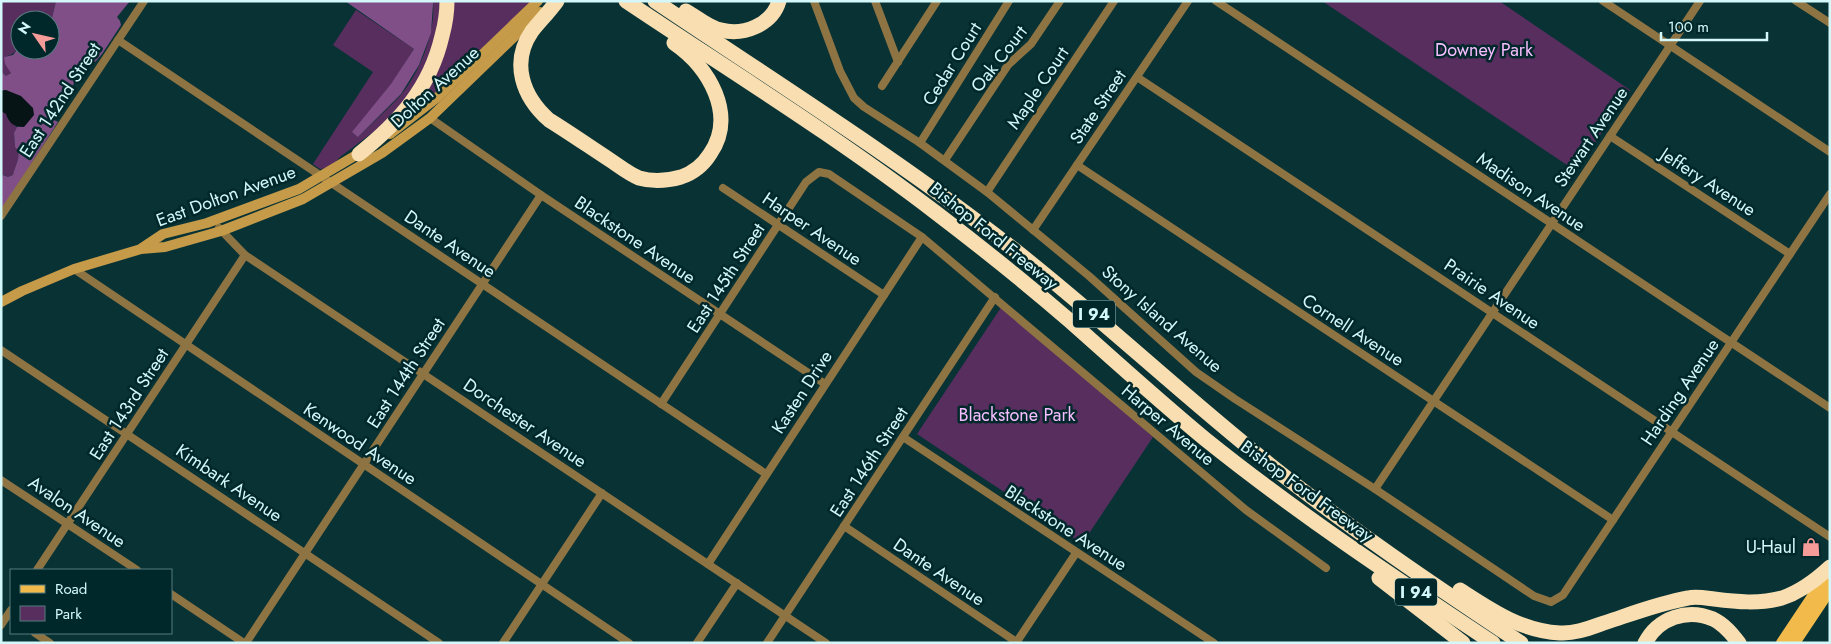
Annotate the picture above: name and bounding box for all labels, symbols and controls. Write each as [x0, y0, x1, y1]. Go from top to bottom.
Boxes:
north arrow [10, 10, 60, 60]
scale bar [1661, 10, 1767, 42]
text: 100 m [1668, 16, 1709, 38]
street label: Cedar Court [916, 17, 988, 111]
text: N [13, 18, 36, 38]
street label: Oak Court [965, 20, 1034, 98]
street label: East 142nd Street [13, 37, 107, 163]
park label: Downey Park [1435, 37, 1533, 63]
street label: Dolton Avenue [385, 40, 485, 134]
street label: Maple Court [1001, 41, 1076, 134]
street label: State Street [1064, 64, 1133, 149]
street label: Stewart Avenue [1548, 82, 1634, 192]
street label: Jeffery Avenue [1653, 140, 1761, 223]
street label: Madison Avenue [1471, 146, 1591, 238]
street label: East Dolton Avenue [153, 159, 299, 233]
street label: Bishop Ford Freeway [924, 176, 1064, 296]
street label: Harper Avenue [757, 186, 867, 272]
street label: Blackstone Avenue [569, 190, 701, 290]
street label: Dante Avenue [399, 204, 501, 284]
street label: East 145th Street [681, 217, 772, 338]
street label: Prairie Avenue [1439, 252, 1545, 336]
street label: Stony Island Avenue [1096, 259, 1228, 379]
street label: Cornell Avenue [1297, 287, 1409, 373]
road number: I 94 [1073, 300, 1115, 328]
street label: East 144th Street [361, 312, 452, 433]
street label: Harding Avenue [1635, 333, 1725, 451]
street label: East 143rd Street [83, 342, 175, 465]
street label: Kasten Drive [765, 345, 839, 439]
street label: Dorchester Avenue [458, 372, 592, 474]
street label: Harper Avenue [1116, 378, 1220, 472]
street label: Kenwood Avenue [298, 396, 422, 492]
street label: East 146th Street [824, 401, 915, 522]
park label: Blackstone Park [959, 402, 1076, 428]
street label: Bishop Ford Freeway [1235, 434, 1379, 548]
street label: Kimbark Avenue [171, 438, 287, 528]
street label: Avalon Avenue [23, 470, 131, 554]
street label: Blackstone Avenue [1000, 479, 1132, 577]
street label: Dante Avenue [888, 532, 990, 612]
place label: U-Haul [1746, 534, 1796, 560]
shop icon: U-Haul [1800, 536, 1822, 558]
legend [10, 569, 172, 634]
text: Road [55, 578, 87, 600]
road number: I 94 [1395, 578, 1437, 606]
text: Park [55, 603, 82, 625]

